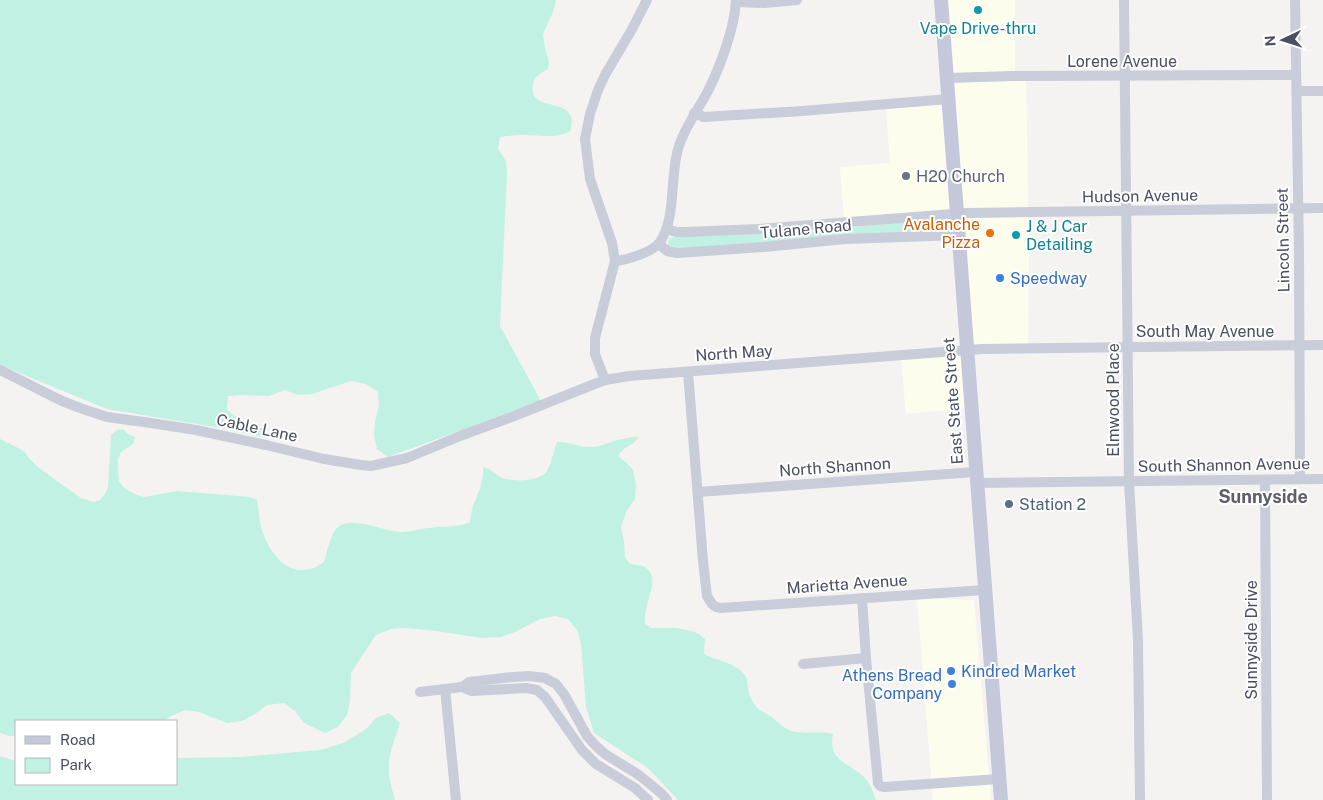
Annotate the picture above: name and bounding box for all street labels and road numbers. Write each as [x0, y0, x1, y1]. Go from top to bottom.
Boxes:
street label: Lorene Avenue [1067, 52, 1177, 71]
street label: Hudson Avenue [1082, 185, 1198, 207]
street label: Lincoln Street [1273, 187, 1293, 293]
street label: Tulane Road [760, 216, 852, 242]
street label: South May Avenue [1136, 322, 1274, 341]
street label: East State Street [939, 337, 967, 465]
street label: North May [695, 341, 774, 365]
street label: Elmwood Place [1104, 343, 1123, 457]
street label: Cable Lane [215, 410, 299, 446]
street label: North Shannon [779, 454, 891, 480]
street label: South Shannon Avenue [1137, 454, 1311, 476]
street label: Marietta Avenue [786, 570, 908, 598]
street label: Sunnyside Drive [1242, 580, 1261, 700]

